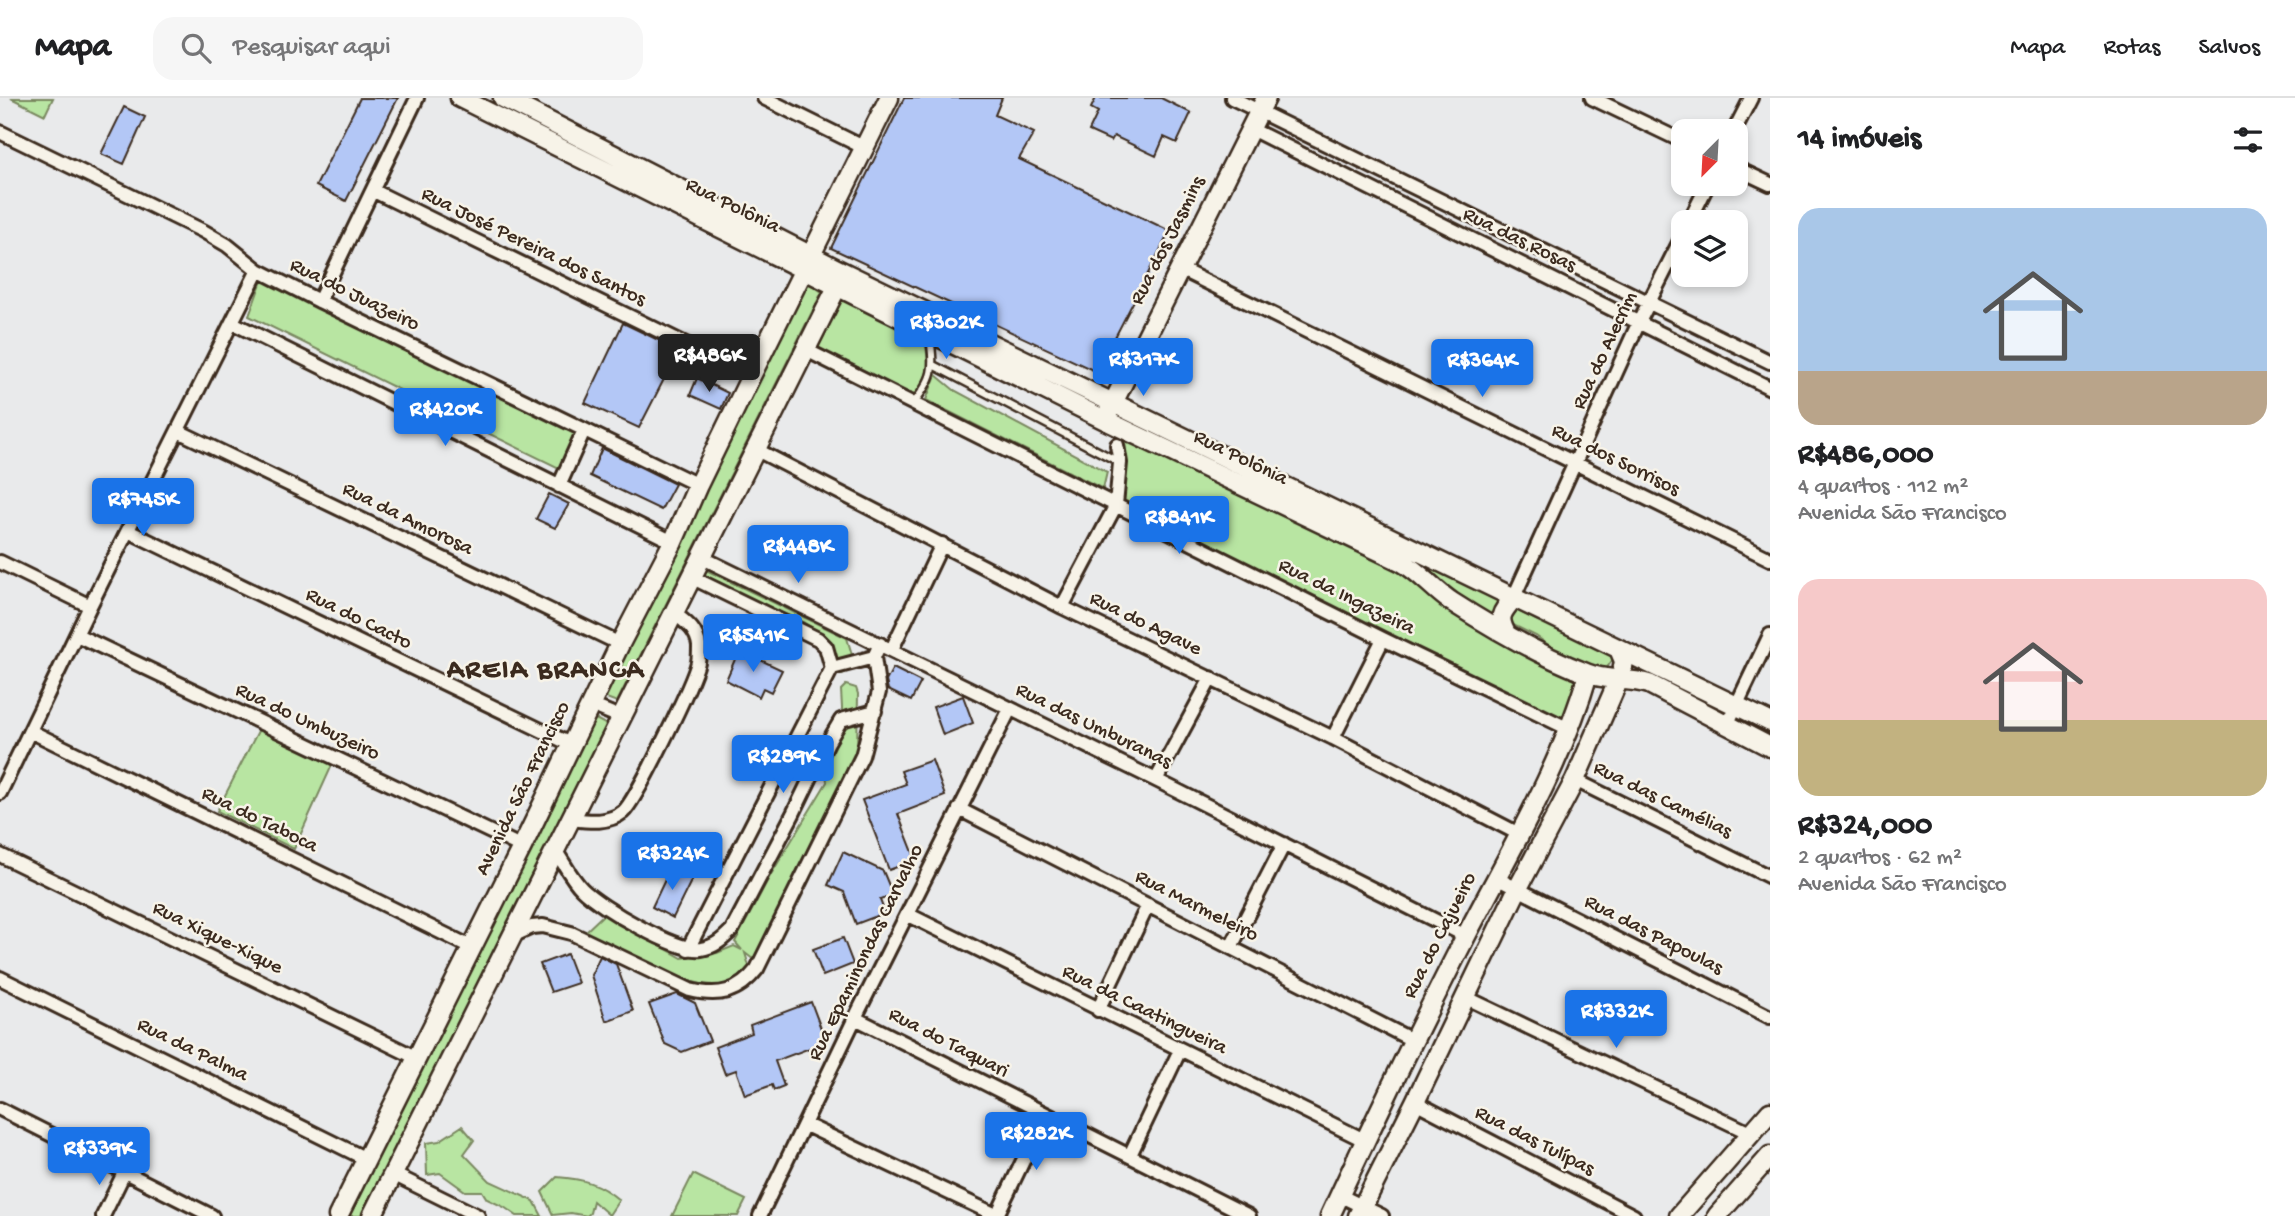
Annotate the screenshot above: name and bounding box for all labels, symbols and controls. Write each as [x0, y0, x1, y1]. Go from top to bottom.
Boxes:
search box [153, 17, 643, 80]
text: Mapa [35, 29, 111, 67]
icon: search [177, 29, 215, 67]
text: Pesquisar aqui [233, 33, 391, 64]
text: Mapa [2010, 34, 2065, 63]
text: Rotas [2103, 34, 2160, 63]
text: Salvos [2198, 34, 2260, 63]
north arrow [1671, 119, 1748, 196]
map controls [1671, 119, 1748, 287]
icon: filters [2229, 121, 2267, 159]
text: 14 imóveis [1798, 123, 1921, 158]
street label: Rua dos Jasmins [1126, 171, 1213, 310]
street label: Rua Polônia [681, 173, 784, 241]
street label: Rua José Pereira dos Santos [417, 183, 651, 314]
street label: Rua das Rosas [1458, 203, 1581, 280]
button: layers [1671, 210, 1748, 287]
icon: home [1970, 253, 2096, 379]
street label: Rua do Juazeiro [285, 254, 423, 338]
street label: Rua do Alecrim [1568, 288, 1644, 414]
pin: R$302K [889, 302, 1003, 361]
text: R$302K [910, 310, 982, 337]
pin: R$486K [652, 334, 766, 394]
pin: R$317K [1086, 338, 1200, 398]
pin: R$364K [1425, 340, 1539, 399]
text: R$486K [674, 343, 744, 370]
text: R$317K [1109, 347, 1177, 374]
text: R$364K [1447, 348, 1517, 375]
pin: R$420K [388, 388, 502, 448]
text: R$420K [410, 397, 480, 424]
street label: Rua dos Sorrisos [1547, 419, 1684, 503]
street label: Rua Polônia [1189, 425, 1292, 493]
text: R$486,000 [1798, 439, 1934, 474]
text: 4 quartos · 112 m² [1798, 474, 1968, 501]
pin: R$745K [86, 478, 200, 538]
street label: Rua da Amorosa [338, 478, 478, 563]
text: R$745K [108, 487, 178, 514]
pin: R$841K [1122, 496, 1236, 556]
text: Avenida São Francisco [1798, 501, 2007, 528]
text: R$841K [1145, 505, 1213, 532]
pin: R$448K [741, 526, 855, 585]
text: R$448K [763, 534, 833, 561]
street label: Rua da Ingazeira [1274, 554, 1420, 642]
street label: Rua do Cacto [301, 583, 415, 657]
street label: Rua do Agave [1085, 587, 1206, 663]
pin: R$541K [696, 614, 810, 674]
text: R$541K [719, 623, 787, 650]
icon: home [1970, 624, 2096, 750]
district label: AREIA BRANCA [446, 655, 645, 688]
street label: Rua das Umburanas [1011, 678, 1176, 776]
street label: Rua do Umbuzeiro [231, 679, 383, 767]
street label: Avenida São Francisco [471, 698, 577, 880]
pin: R$289K [726, 736, 840, 795]
text: R$289K [748, 744, 818, 771]
street label: Rua das Camélias [1588, 757, 1737, 846]
street label: Rua do Taboca [197, 782, 322, 860]
text: R$324,000 [1798, 810, 1932, 845]
pin: R$324K [615, 832, 729, 892]
text: R$324K [637, 841, 707, 868]
street label: Rua Epaminondas Carvalho [804, 841, 930, 1065]
text: 2 quartos · 62 m² [1798, 845, 1962, 872]
street label: Rua Marmeleiro [1130, 865, 1262, 949]
street label: Rua do Cajueiro [1398, 869, 1484, 1003]
text: Avenida São Francisco [1798, 872, 2007, 899]
street label: Rua das Papoulas [1579, 890, 1728, 982]
street label: Rua Xique-Xique [148, 897, 287, 982]
street label: Rua da Caatingueira [1057, 960, 1232, 1062]
pin: R$332K [1559, 990, 1673, 1050]
text: R$332K [1581, 999, 1651, 1026]
street label: Rua do Taquari [884, 1003, 1012, 1085]
street label: Rua da Palma [132, 1013, 253, 1089]
street label: Rua das Tulípas [1470, 1101, 1599, 1183]
pin: R$282K [979, 1112, 1093, 1172]
text: R$282K [1001, 1121, 1071, 1148]
pin: R$339K [42, 1128, 156, 1187]
text: R$339K [64, 1136, 134, 1163]

